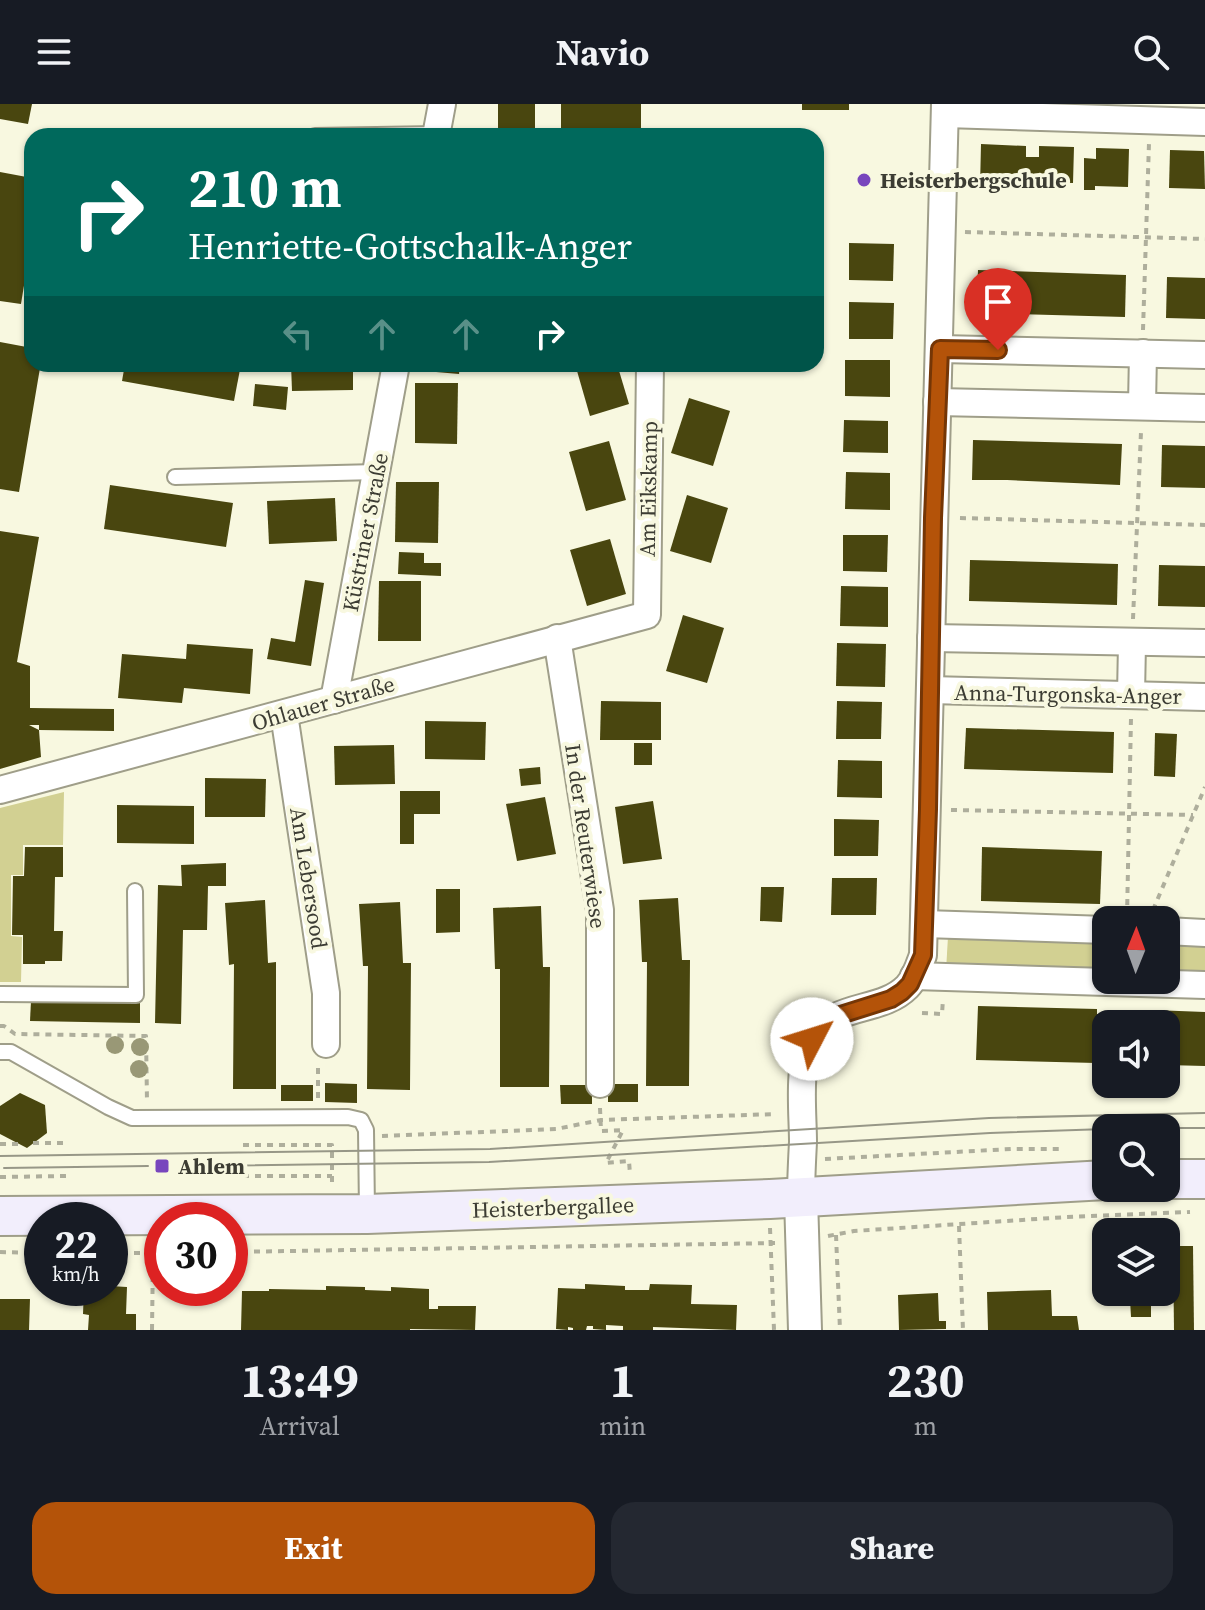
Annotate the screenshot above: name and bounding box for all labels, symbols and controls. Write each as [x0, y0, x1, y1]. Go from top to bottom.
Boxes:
text: Navio [556, 28, 649, 77]
icon: menu [32, 30, 76, 74]
icon: search [1129, 30, 1173, 74]
text: 210 m [188, 149, 342, 226]
icon: right [56, 160, 160, 264]
place label: Heisterbergschule [880, 165, 1067, 195]
marker: Heisterbergschule [855, 171, 873, 189]
text: Henriette-Gottschalk-Anger [188, 222, 632, 271]
pin [964, 268, 1032, 350]
icon: arrive [976, 280, 1020, 324]
icon: left [276, 312, 320, 356]
icon: ahead [360, 312, 404, 356]
icon: ahead [444, 312, 488, 356]
icon: right [528, 312, 572, 356]
street label: Am Eikskamp [632, 421, 664, 557]
street label: Küstriner Straße [335, 450, 395, 614]
street label: Ohlauer Straße [248, 668, 398, 738]
street label: Anna-Turgonska-Anger [954, 677, 1183, 711]
street label: In der Reuterwiese [558, 742, 614, 930]
street label: Am Lebersood [283, 805, 335, 951]
north arrow [1092, 906, 1180, 994]
map controls [1092, 906, 1180, 1306]
position arrow [770, 997, 854, 1081]
button: sound [1092, 1010, 1180, 1098]
button: search [1092, 1114, 1180, 1202]
place label: Ahlem [178, 1151, 245, 1181]
marker: Ahlem [153, 1157, 171, 1175]
street label: Heisterbergallee [471, 1189, 635, 1225]
speed limit sign: 30 [144, 1202, 248, 1306]
text: 22 [54, 1217, 98, 1271]
button: layers [1092, 1218, 1180, 1306]
text: km/h [52, 1260, 100, 1288]
text: 13:49 [240, 1347, 359, 1413]
text: 1 [610, 1347, 636, 1413]
text: 230 [887, 1347, 965, 1413]
text: Arrival [259, 1408, 340, 1444]
text: min [599, 1408, 646, 1444]
text: m [914, 1408, 937, 1444]
button: Exit [32, 1502, 595, 1594]
button: Share [611, 1502, 1173, 1594]

